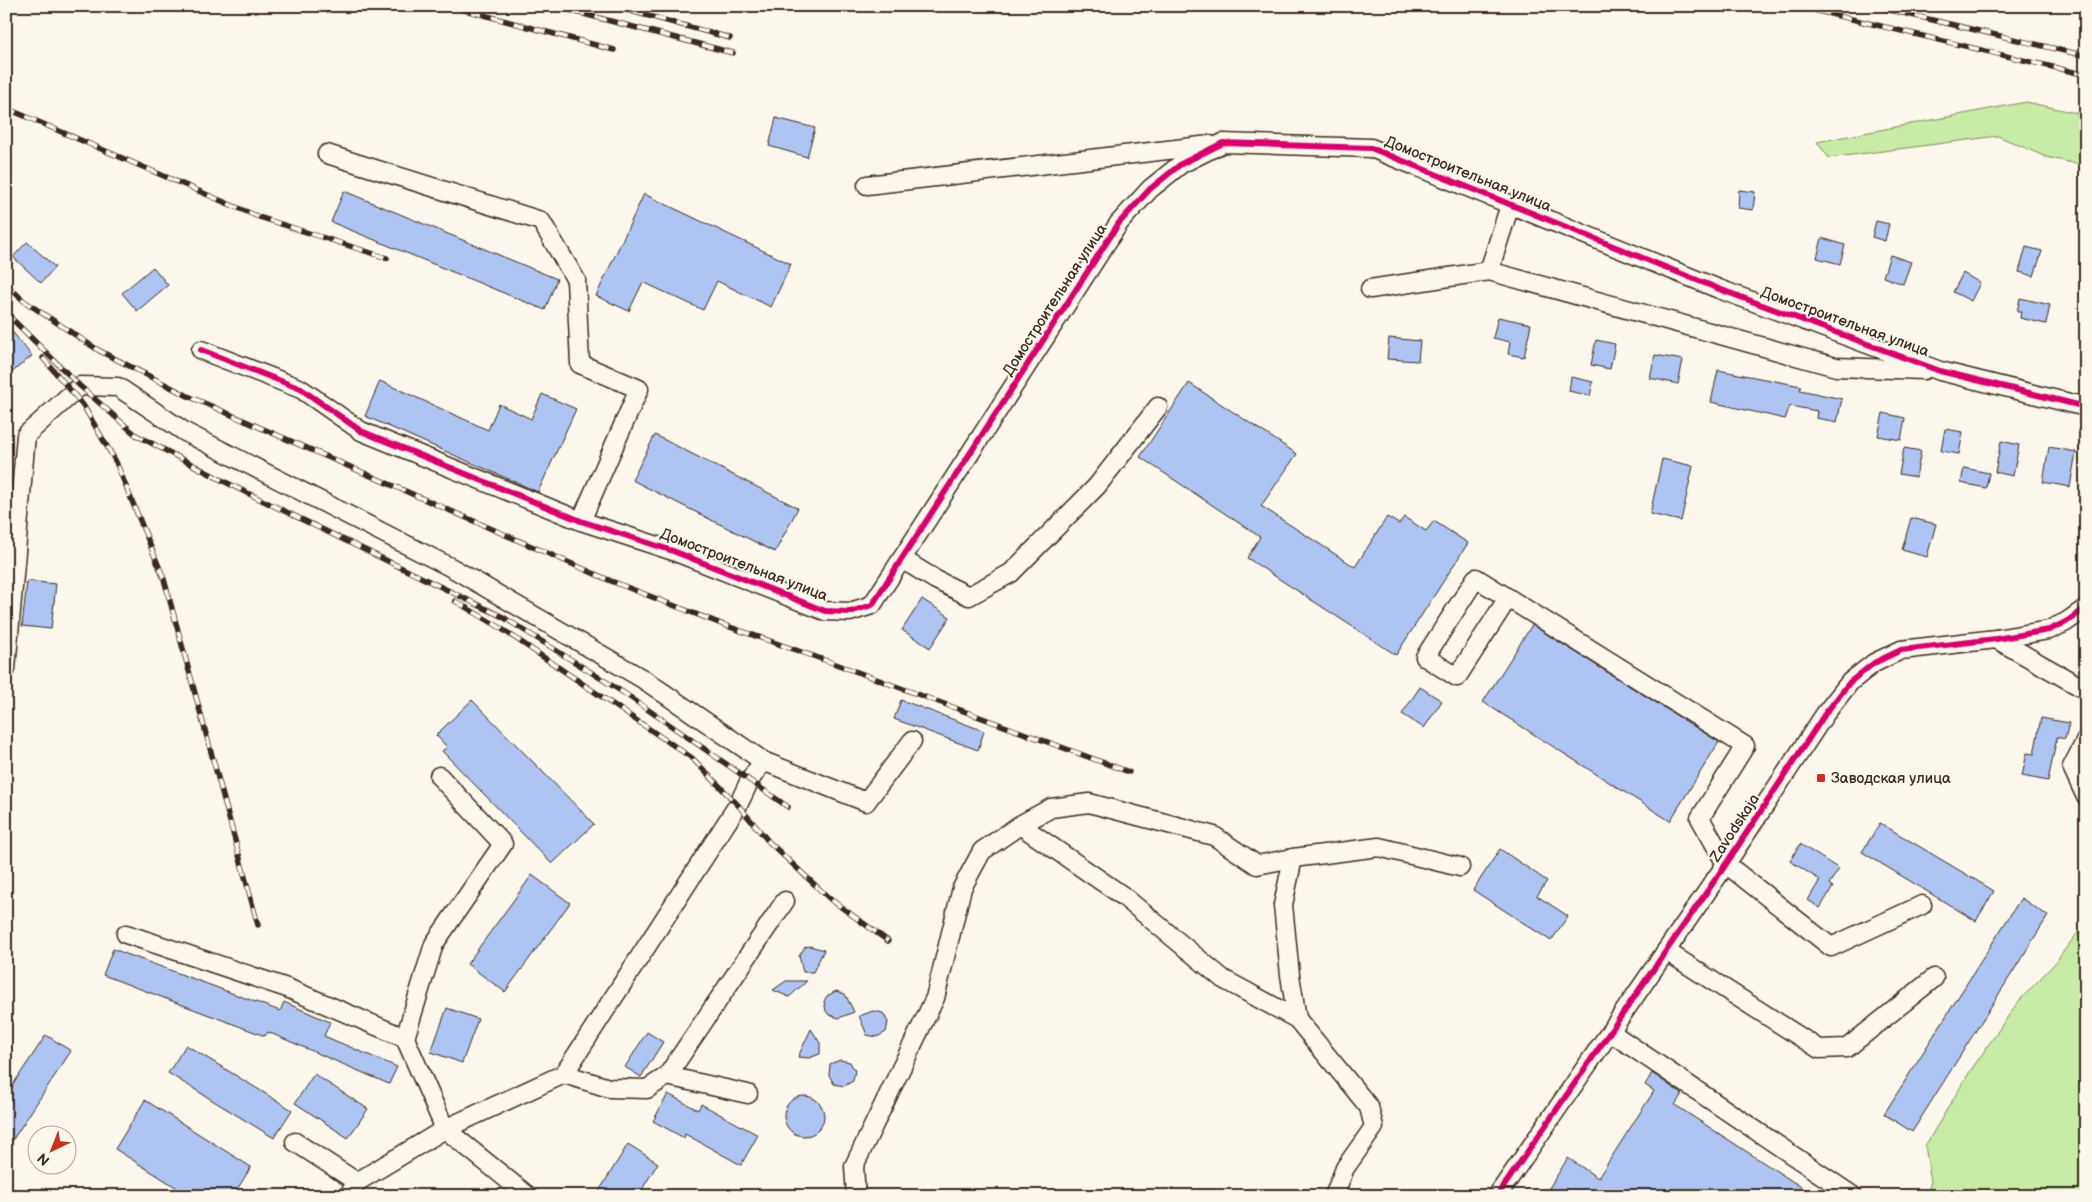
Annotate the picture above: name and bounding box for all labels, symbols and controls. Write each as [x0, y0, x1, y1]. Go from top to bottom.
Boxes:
street label: Домостроительная улица [1382, 132, 1554, 216]
street label: Домостроительная улица [999, 220, 1111, 380]
street label: Домостроительная улица [1758, 283, 1932, 361]
street label: Домостроительная улица [658, 524, 830, 606]
place label: Заводская улица [1831, 769, 1951, 788]
marker: Заводская улица [1815, 772, 1827, 784]
street label: Zavodskaja [1706, 791, 1764, 866]
north arrow [28, 1124, 78, 1174]
text: N [34, 1149, 53, 1169]

